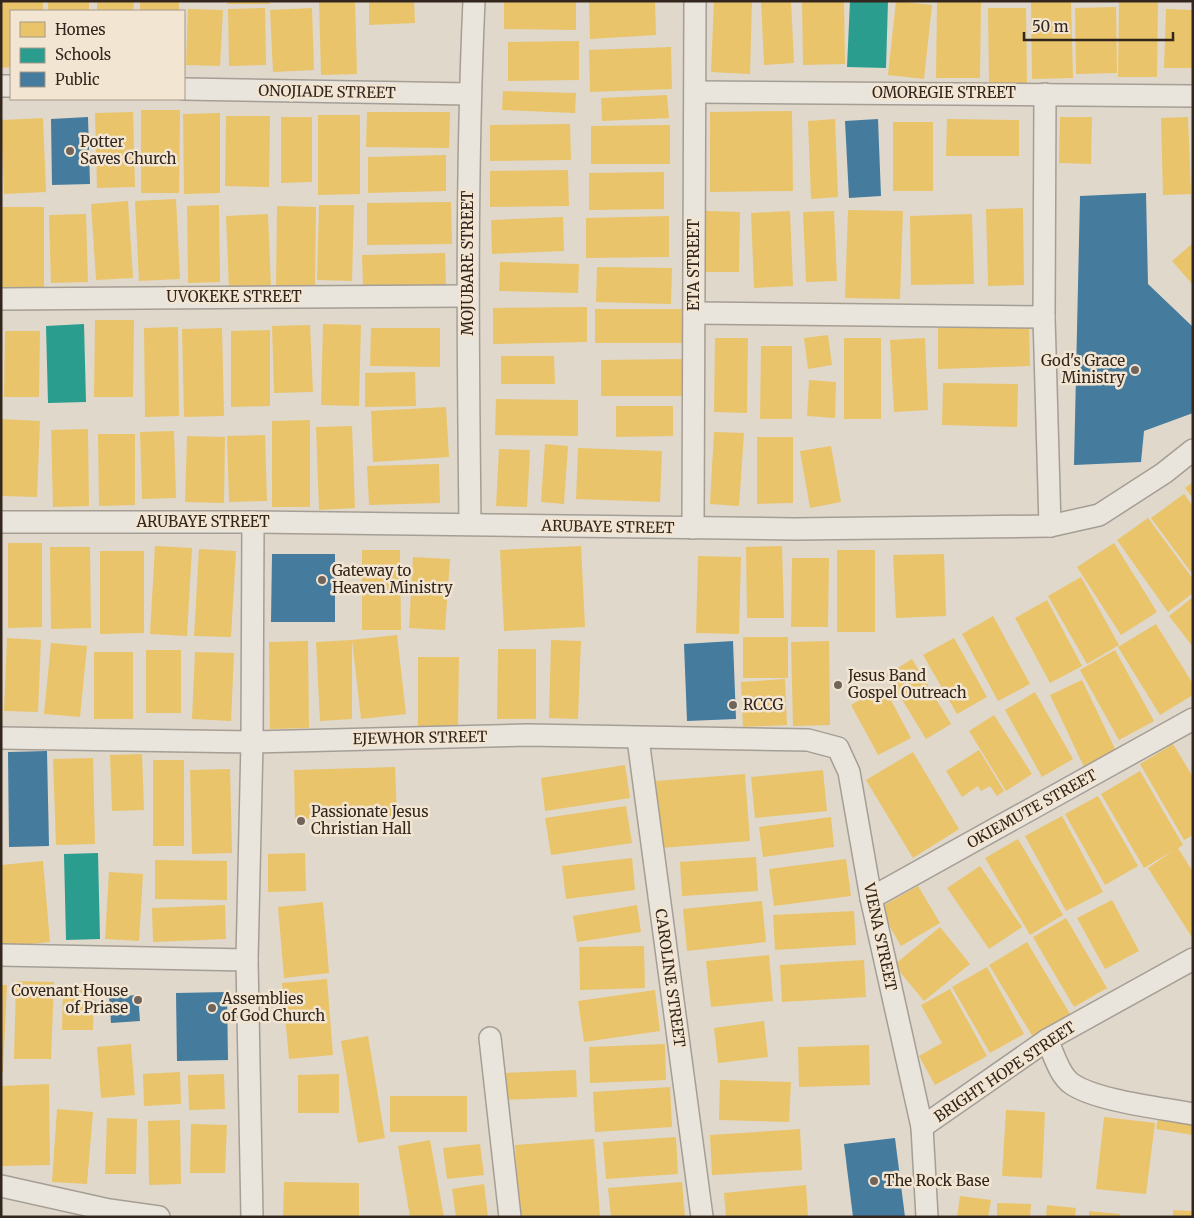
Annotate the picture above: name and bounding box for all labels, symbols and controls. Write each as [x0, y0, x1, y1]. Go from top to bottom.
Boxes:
legend [10, 10, 185, 100]
scale bar [1024, 10, 1173, 42]
text: 50 m [1032, 17, 1069, 36]
text: Homes [55, 20, 106, 39]
text: Schools [55, 45, 111, 64]
text: Public [55, 70, 100, 89]
street label: ONOJIADE STREET [258, 81, 396, 102]
street label: OMOREGIE STREET [872, 83, 1017, 102]
place label: Potter Saves Church [80, 132, 177, 168]
marker: Potter Saves Church [64, 145, 76, 157]
street label: MOJUBARE STREET [458, 190, 477, 335]
street label: ETA STREET [684, 218, 703, 311]
street label: UVOKEKE STREET [166, 287, 302, 306]
place label: God's Grace Ministry [1041, 351, 1125, 387]
marker: God's Grace Ministry [1129, 364, 1141, 376]
street label: ARUBAYE STREET [135, 512, 270, 531]
street label: ARUBAYE STREET [540, 516, 675, 537]
place label: Gateway to Heaven Ministry [332, 561, 453, 597]
marker: Gateway to Heaven Ministry [316, 574, 328, 586]
place label: Jesus Band Gospel Outreach [847, 666, 967, 702]
marker: Jesus Band Gospel Outreach [832, 679, 844, 691]
place label: RCCG [743, 695, 784, 714]
marker: RCCG [727, 699, 739, 711]
street label: EJEWHOR STREET [352, 727, 488, 748]
street label: OKIEMUTE STREET [963, 765, 1101, 852]
place label: Passionate Jesus Christian Hall [311, 802, 429, 838]
marker: Passionate Jesus Christian Hall [295, 815, 307, 827]
street label: VIENA STREET [860, 880, 901, 993]
street label: CAROLINE STREET [651, 907, 690, 1049]
place label: Covenant House of Priase [11, 981, 128, 1017]
place label: Assemblies of God Church [221, 989, 325, 1025]
marker: Covenant House of Priase [132, 994, 144, 1006]
marker: Assemblies of God Church [206, 1002, 218, 1014]
street label: BRIGHT HOPE STREET [930, 1017, 1079, 1126]
place label: The Rock Base [884, 1171, 990, 1190]
marker: The Rock Base [868, 1175, 880, 1187]

